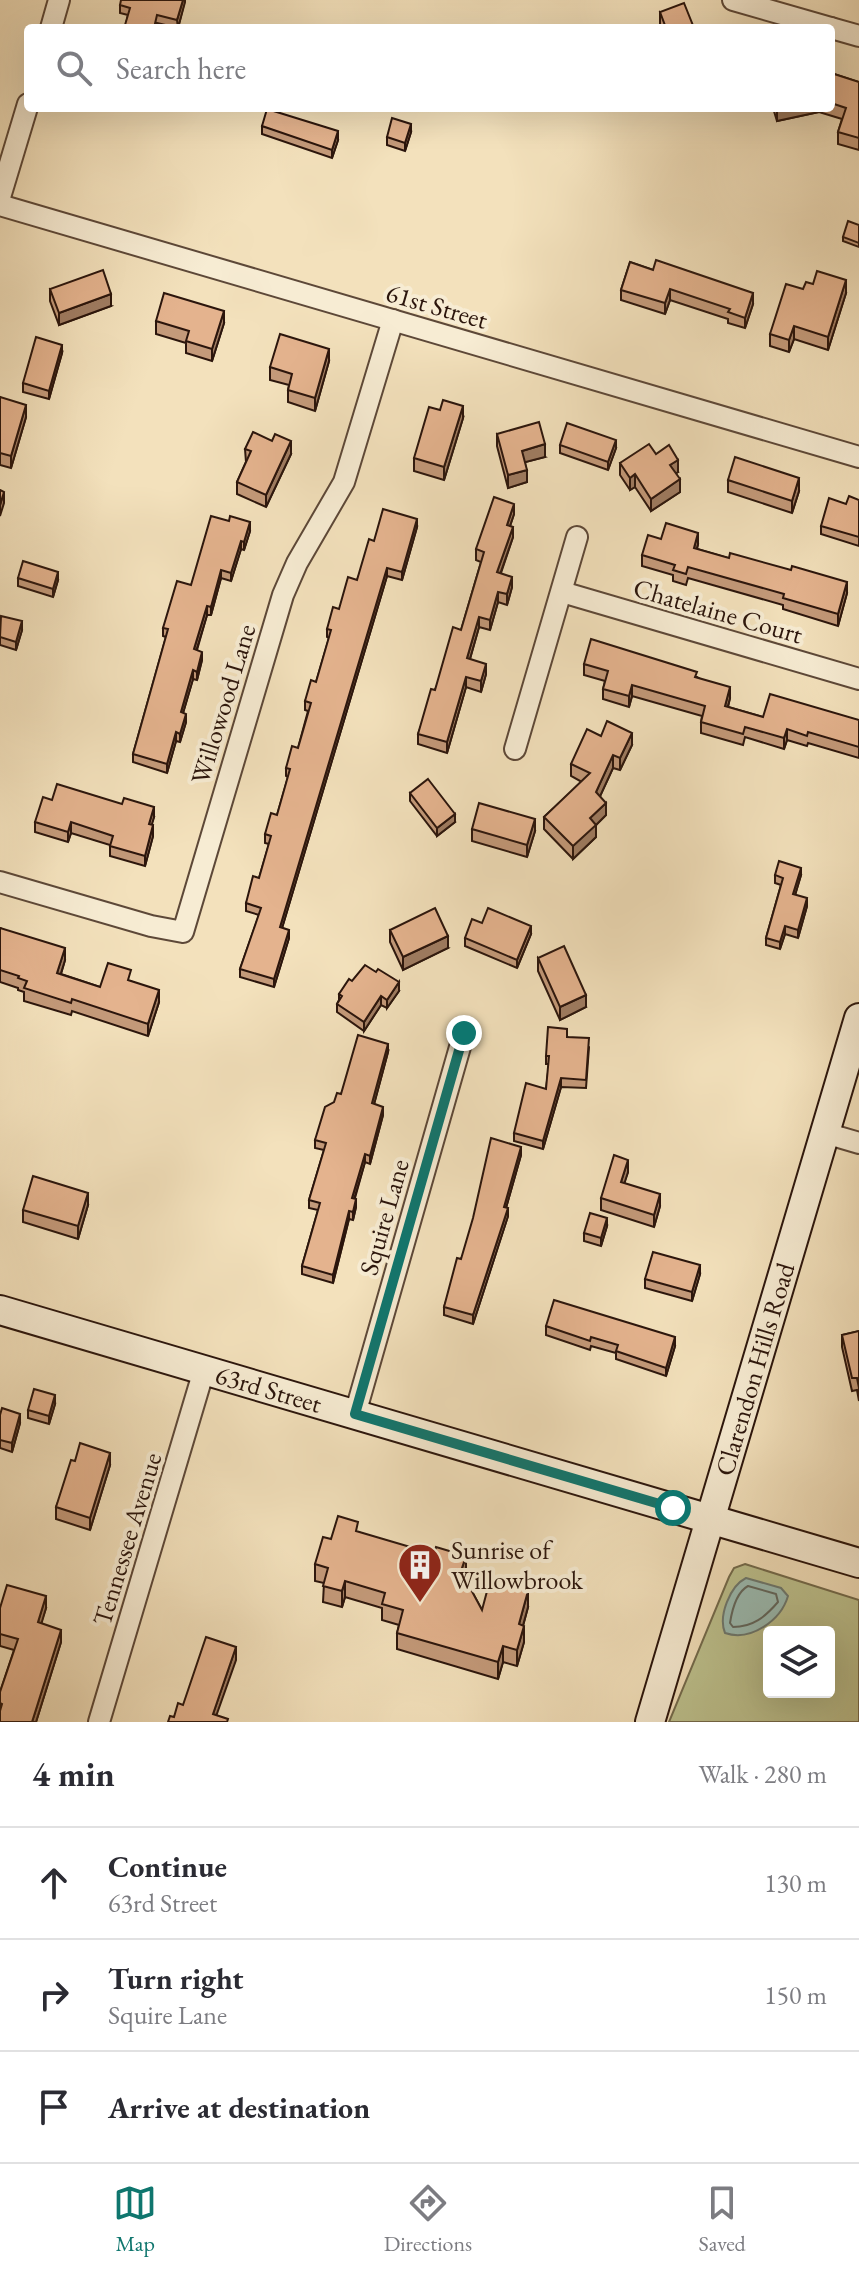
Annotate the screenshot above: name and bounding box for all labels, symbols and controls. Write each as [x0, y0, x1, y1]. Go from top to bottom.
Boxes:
search box [24, 24, 835, 112]
icon: search [52, 46, 96, 90]
text: Search here [116, 49, 246, 88]
street label: 61st Street [382, 275, 492, 337]
street label: Chatelaine Court [629, 571, 807, 651]
street label: Willowood Lane [183, 620, 263, 788]
route end [446, 1015, 482, 1051]
street label: Squire Lane [351, 1155, 417, 1279]
street label: Clarendon Hills Road [707, 1258, 803, 1480]
street label: 63rd Street [211, 1357, 326, 1421]
street label: Tennessee Avenue [85, 1448, 169, 1630]
route start [655, 1490, 691, 1526]
place label: Sunrise of Willowbrook [451, 1533, 584, 1597]
building icon: Sunrise of Willowbrook [396, 1541, 444, 1604]
map controls [763, 1626, 835, 1698]
button: layers [763, 1626, 835, 1698]
text: 4 min [32, 1752, 115, 1796]
text: Walk · 280 m [699, 1757, 827, 1791]
text: Continue [108, 1847, 227, 1886]
icon: ahead [32, 1861, 76, 1905]
text: 130 m [764, 1866, 827, 1900]
text: 63rd Street [108, 1886, 217, 1920]
text: Turn right [108, 1959, 244, 1998]
icon: right [32, 1973, 76, 2017]
text: 150 m [764, 1978, 827, 2012]
text: Squire Lane [108, 1998, 227, 2032]
icon: arrive [32, 2085, 76, 2129]
text: Arrive at destination [108, 2088, 370, 2127]
tab: Map [113, 2181, 157, 2258]
tab: Directions [384, 2181, 472, 2258]
tab: Saved [699, 2181, 746, 2258]

